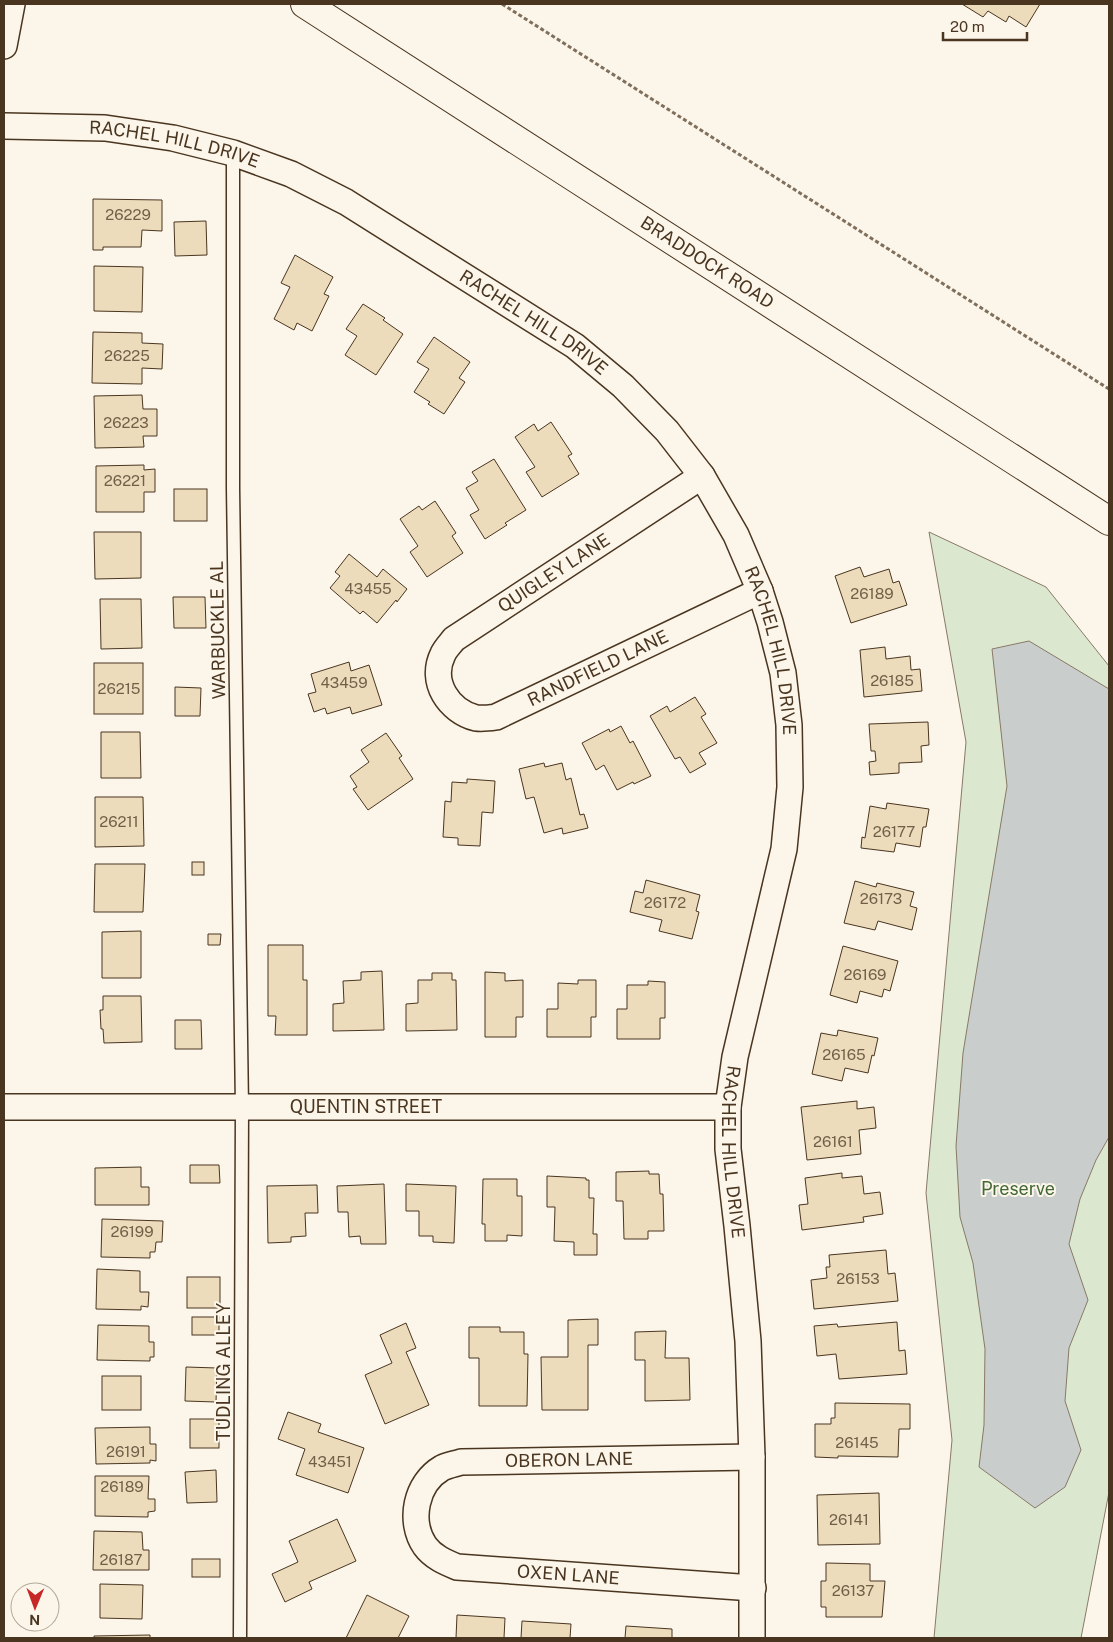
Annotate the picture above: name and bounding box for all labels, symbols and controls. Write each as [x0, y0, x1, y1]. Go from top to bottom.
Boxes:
scale bar [943, 10, 1027, 42]
text: 20 m [950, 18, 985, 35]
street label: RACHEL HILL DRIVE [89, 117, 262, 172]
house number: 26229 [105, 206, 151, 223]
street label: BRADDOCK ROAD [637, 212, 778, 313]
street label: RACHEL HILL DRIVE [456, 265, 612, 379]
house number: 26225 [104, 347, 150, 364]
house number: 26223 [103, 414, 149, 431]
house number: 26221 [104, 472, 146, 489]
street label: QUIGLEY LANE [494, 529, 614, 617]
street label: WARBUCKLE AL [206, 561, 229, 699]
street label: RACHEL HILL DRIVE [741, 563, 800, 736]
house number: 43455 [344, 580, 392, 597]
house number: 26189 [850, 585, 894, 602]
street label: RANDFIELD LANE [524, 625, 672, 710]
house number: 26185 [870, 672, 914, 689]
house number: 43459 [320, 674, 368, 691]
house number: 26215 [98, 680, 140, 697]
house number: 26211 [99, 813, 139, 830]
house number: 26177 [873, 823, 915, 840]
house number: 26173 [860, 890, 902, 907]
house number: 26172 [644, 894, 686, 911]
house number: 26169 [844, 966, 887, 983]
house number: 26165 [822, 1046, 866, 1063]
street label: RACHEL HILL DRIVE [718, 1064, 749, 1239]
street label: QUENTIN STREET [290, 1096, 443, 1117]
house number: 26161 [813, 1133, 853, 1150]
park label: Preserve [981, 1178, 1055, 1199]
house number: 26199 [110, 1223, 154, 1240]
house number: 26153 [836, 1270, 880, 1287]
street label: TUDLING ALLEY [213, 1303, 234, 1441]
house number: 26145 [835, 1434, 879, 1451]
house number: 26191 [106, 1443, 146, 1460]
street label: OBERON LANE [505, 1448, 633, 1471]
house number: 43451 [308, 1453, 352, 1470]
house number: 26189 [100, 1478, 144, 1495]
house number: 26141 [829, 1511, 869, 1528]
house number: 26187 [100, 1551, 142, 1568]
street label: OXEN LANE [516, 1560, 620, 1589]
north arrow [10, 1582, 60, 1632]
house number: 26137 [832, 1582, 874, 1599]
text: N [29, 1612, 40, 1628]

